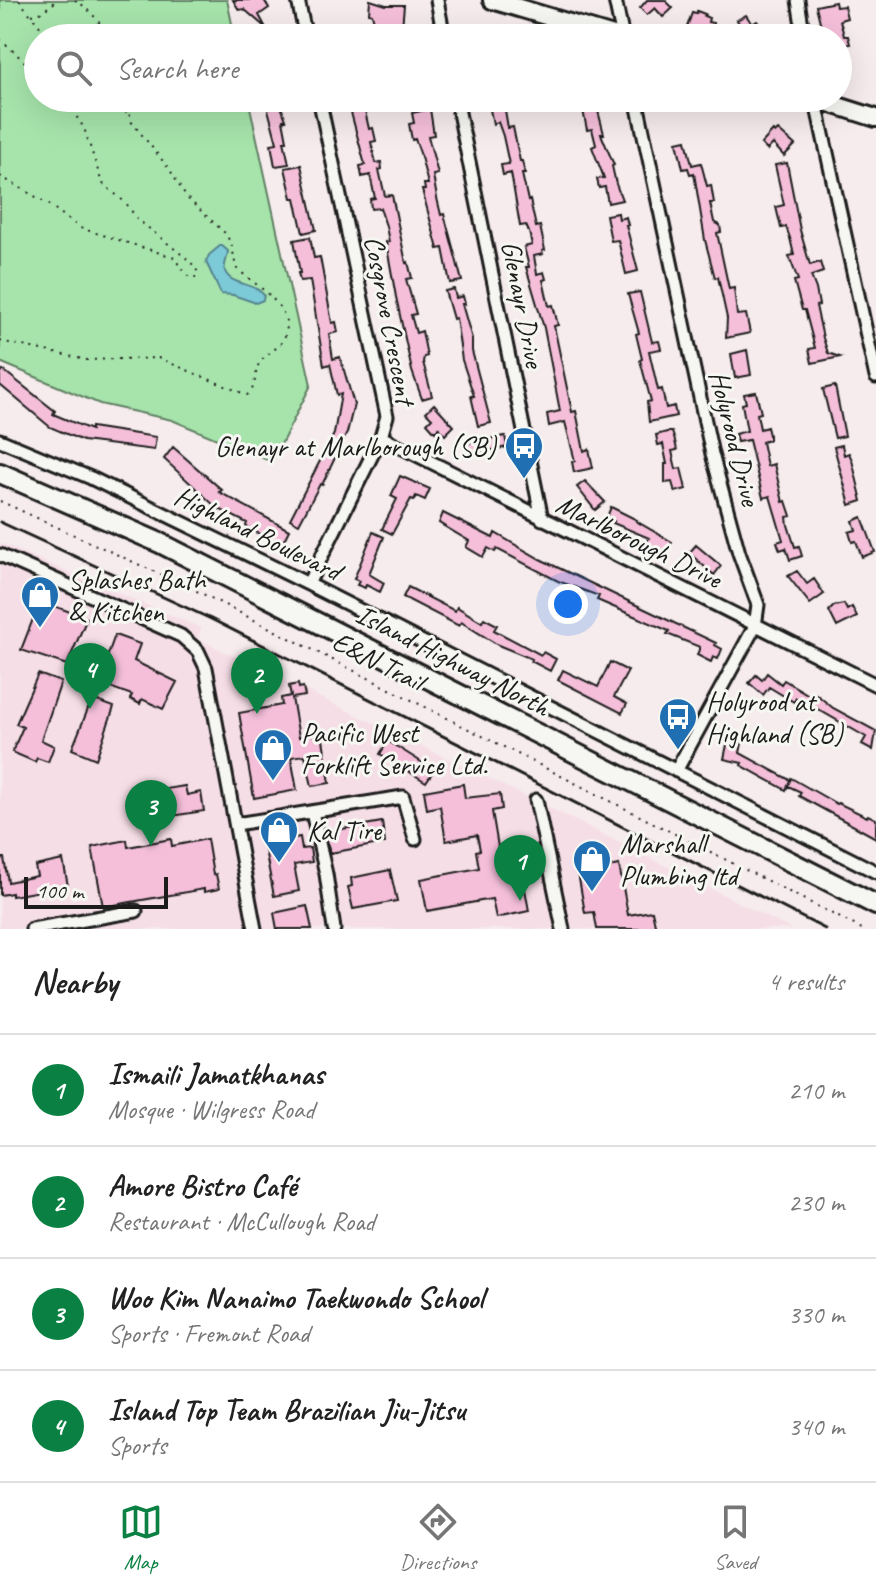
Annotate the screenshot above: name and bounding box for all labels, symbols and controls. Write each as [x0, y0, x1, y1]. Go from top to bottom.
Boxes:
search box [24, 24, 852, 112]
icon: search [52, 46, 96, 90]
text: Search here [116, 49, 238, 87]
street label: Cosgrove Crescent [357, 233, 424, 411]
street label: Glenayr Drive [494, 238, 553, 372]
street label: Holyrood Drive [701, 367, 769, 511]
bus stop icon: Glenayr at Marlborough (SB) [503, 425, 545, 480]
place label: Glenayr at Marlborough (SB) [215, 429, 498, 464]
street label: Highland Boulevard [169, 478, 350, 590]
street label: Marlborough Drive [551, 486, 729, 597]
place label: Splashes Bath & Kitchen [68, 562, 207, 629]
shop icon: Splashes Bath & Kitchen [19, 574, 61, 629]
your location [548, 584, 588, 624]
street label: Island Highway North [350, 596, 557, 724]
street label: E&N Trail [327, 623, 434, 701]
pin: 4 [64, 643, 116, 709]
pin: 2 [231, 648, 283, 714]
place label: Holyrood at Highland (SB) [706, 684, 844, 751]
bus stop icon: Holyrood at Highland (SB) [657, 696, 699, 751]
place label: Pacific West Forklift Service Ltd. [301, 715, 488, 782]
shop icon: Pacific West Forklift Service Ltd. [252, 727, 294, 782]
pin: 3 [125, 780, 177, 846]
shop icon: Kal Tire [258, 809, 300, 864]
place label: Kal Tire [307, 813, 383, 848]
place label: Marshall Plumbing ltd [620, 826, 741, 893]
pin: 1 [494, 835, 546, 901]
shop icon: Marshall Plumbing ltd [571, 838, 613, 893]
scale bar [24, 873, 168, 909]
text: 100 m [36, 877, 83, 905]
text: Nearby [32, 960, 118, 1003]
text: 4 results [768, 965, 844, 998]
text: Ismaili Jamatkhanas [108, 1055, 324, 1093]
text: 1 [52, 1074, 64, 1107]
text: 210 m [788, 1074, 844, 1107]
text: Mosque · Wilgress Road [108, 1093, 314, 1126]
text: Amore Bistro Café [108, 1167, 296, 1205]
text: 2 [52, 1186, 64, 1219]
text: 230 m [788, 1186, 844, 1219]
text: Restaurant · McCullough Road [108, 1205, 375, 1238]
text: Woo Kim Nanaimo Taekwondo School [108, 1279, 483, 1317]
text: 3 [52, 1298, 64, 1331]
text: 330 m [788, 1298, 844, 1331]
text: Sports · Fremont Road [108, 1317, 309, 1350]
text: Island Top Team Brazilian Jiu-Jitsu [108, 1391, 465, 1429]
text: 4 [52, 1410, 64, 1443]
text: 340 m [788, 1410, 844, 1443]
text: Sports [108, 1429, 166, 1462]
tab: Map [119, 1500, 163, 1576]
tab: Directions [400, 1500, 476, 1576]
tab: Saved [713, 1500, 757, 1576]

